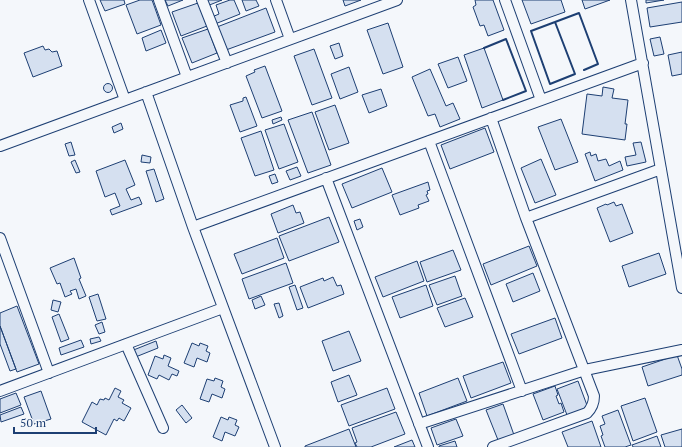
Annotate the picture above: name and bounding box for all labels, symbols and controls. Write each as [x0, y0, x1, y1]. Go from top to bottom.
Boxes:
scale bar [14, 409, 96, 435]
text: 50 m [20, 415, 47, 430]

